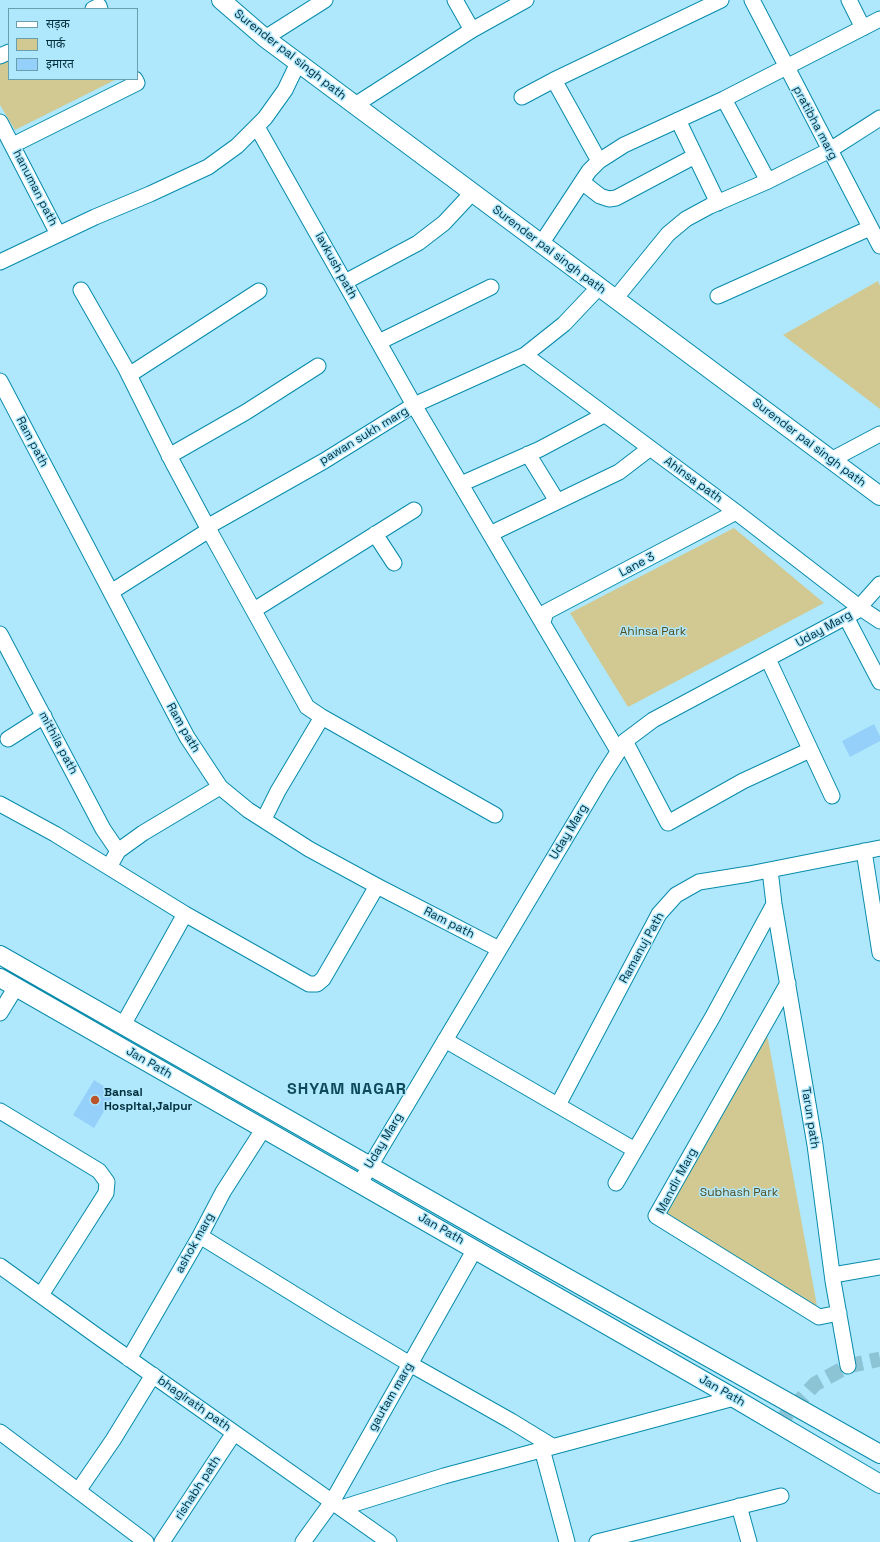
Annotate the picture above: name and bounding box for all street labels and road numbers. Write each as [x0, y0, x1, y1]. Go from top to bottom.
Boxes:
street label: Surender pal singh path [231, 7, 349, 103]
street label: pratibha marg [790, 84, 840, 162]
street label: hanuman path [10, 147, 60, 229]
street label: Surender pal singh path [489, 203, 609, 297]
street label: lavkush path [312, 230, 360, 302]
street label: Surender pal singh path [749, 396, 869, 490]
street label: pawan sukh marg [317, 404, 411, 468]
street label: Ram path [13, 414, 51, 470]
street label: Ahinsa path [661, 454, 725, 506]
street label: Lane 3 [617, 550, 657, 580]
street label: Uday Marg [793, 608, 855, 650]
street label: Ram path [163, 701, 203, 755]
street label: mithila path [35, 709, 81, 777]
street label: Uday Marg [547, 802, 591, 862]
street label: Ram path [421, 904, 477, 942]
street label: Ramanuj Path [617, 910, 667, 986]
street label: Jan Path [123, 1044, 175, 1082]
street label: Tarun path [798, 1086, 822, 1150]
street label: Uday Marg [362, 1111, 406, 1171]
street label: Mandir Marg [654, 1146, 700, 1216]
street label: ashok marg [173, 1210, 217, 1276]
street label: Jan Path [415, 1210, 467, 1248]
street label: gautam marg [366, 1360, 416, 1434]
street label: Jan Path [696, 1372, 748, 1410]
street label: bhagirath path [154, 1373, 234, 1435]
street label: rishabh path [172, 1453, 224, 1523]

